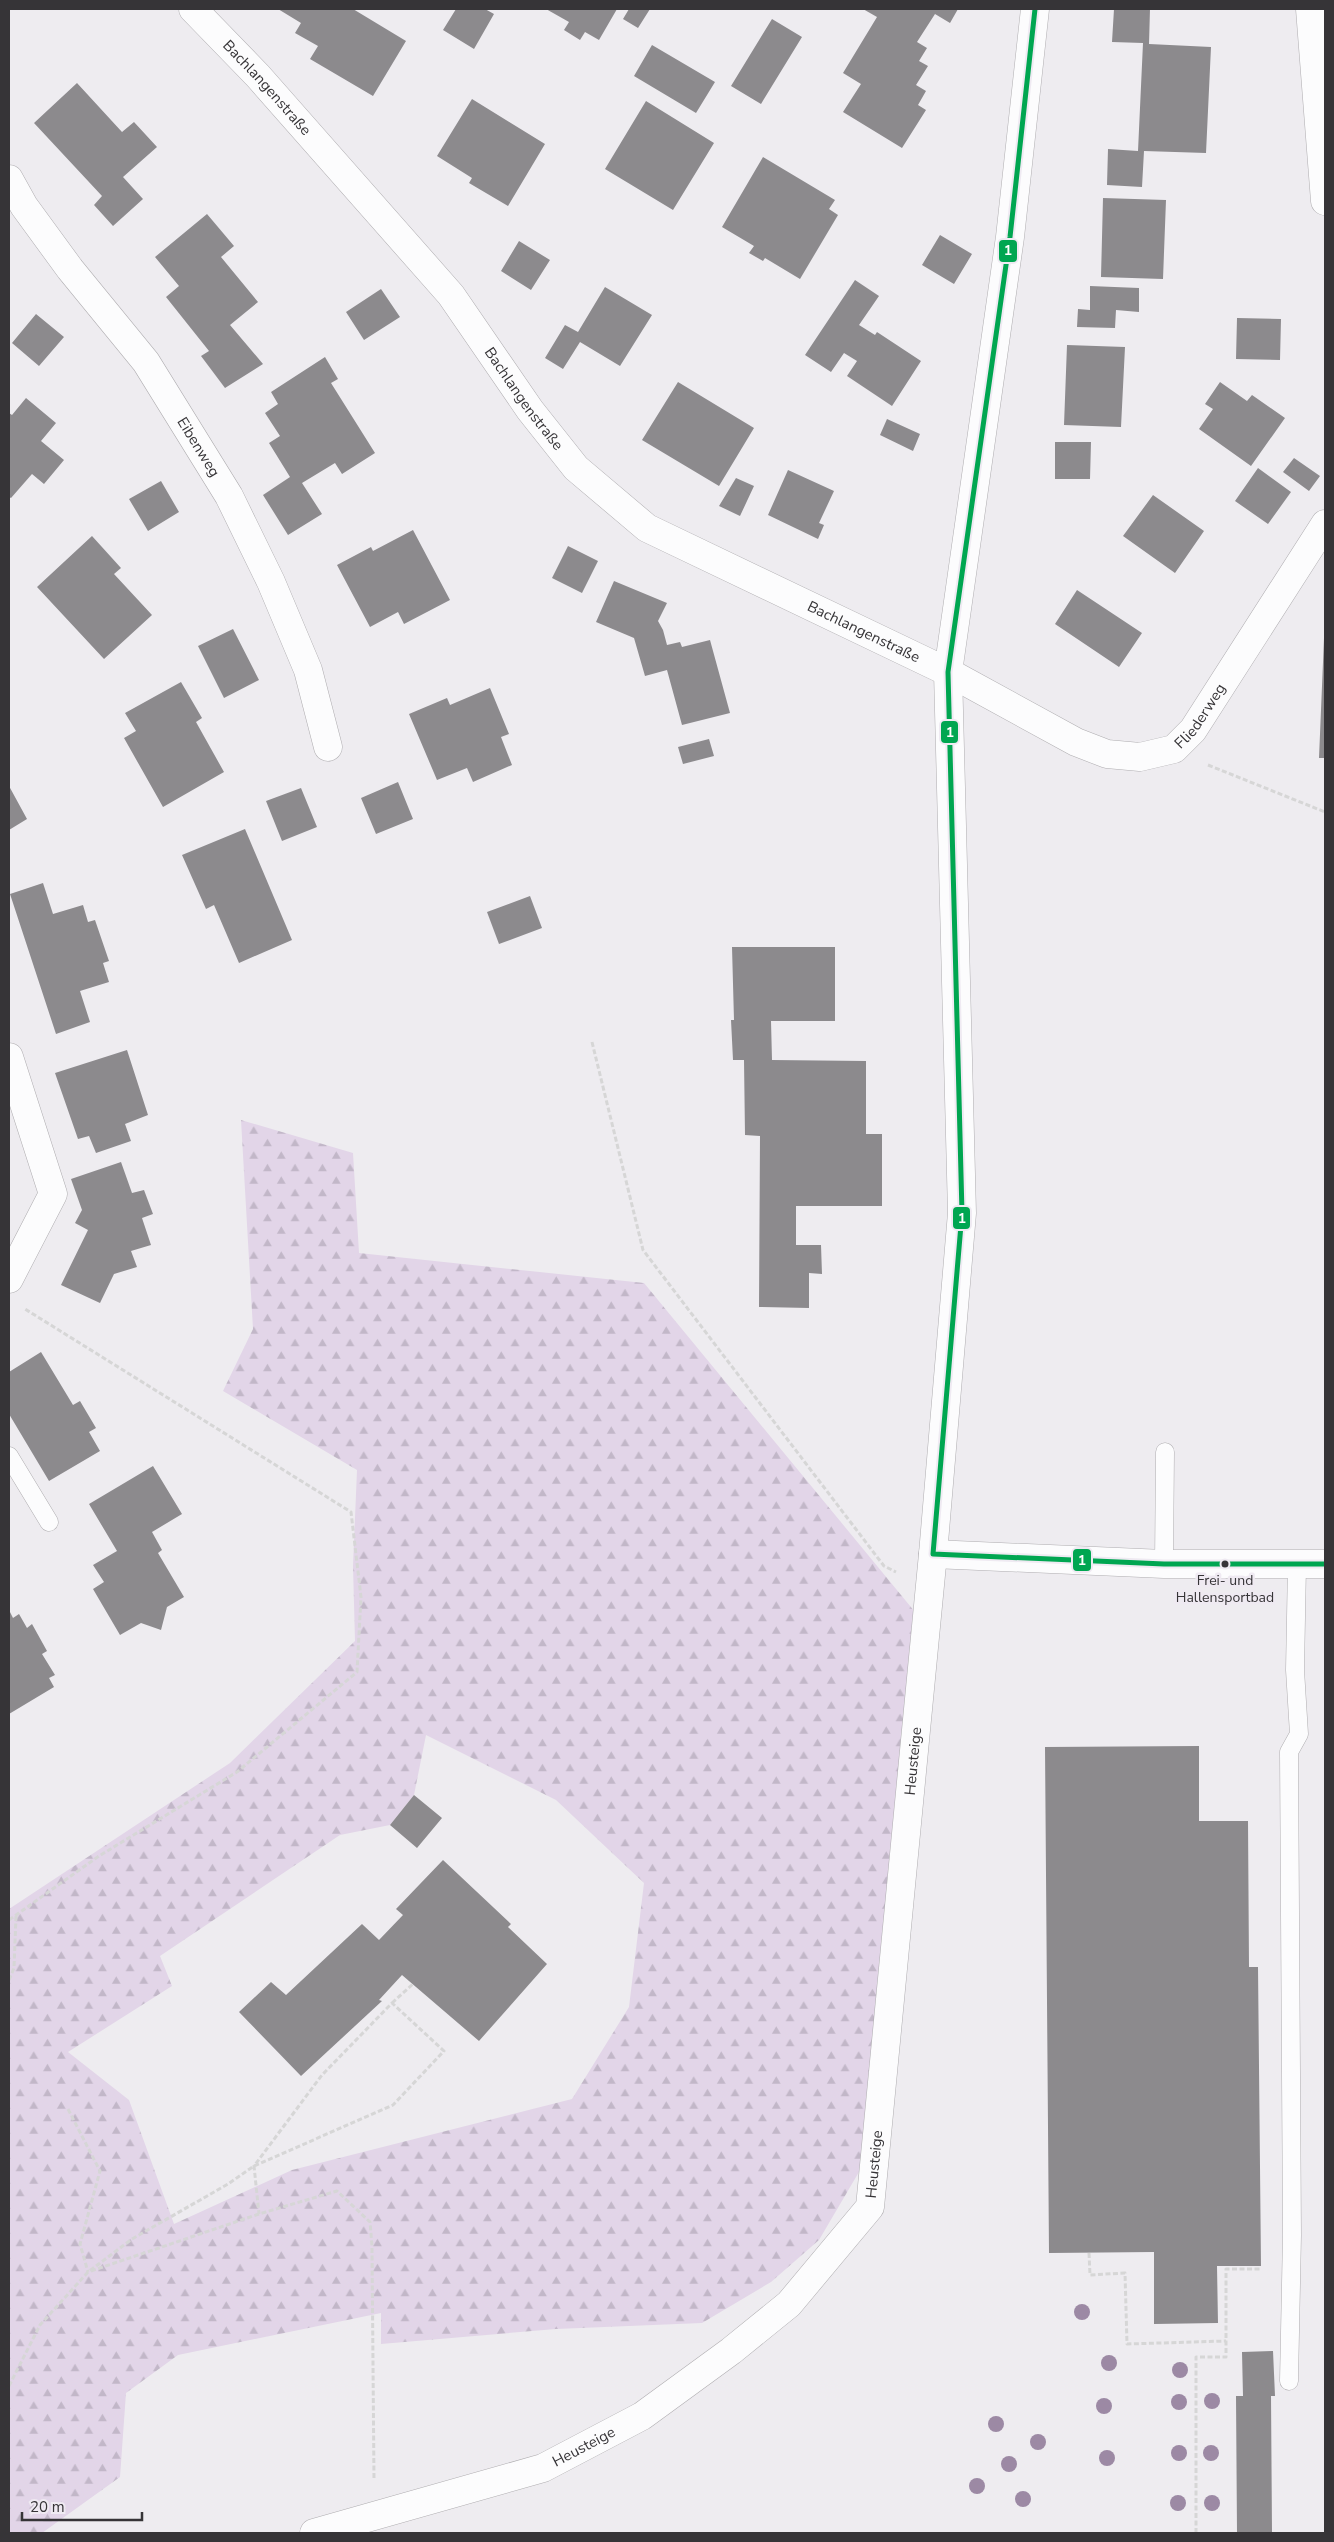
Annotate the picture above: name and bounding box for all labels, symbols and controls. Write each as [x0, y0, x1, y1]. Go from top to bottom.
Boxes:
street label: Bachlangenstraße [218, 36, 316, 140]
line badge: 1 [998, 239, 1018, 263]
text: 1 [1004, 241, 1012, 260]
street label: Bachlangenstraße [480, 343, 568, 454]
street label: Eibenweg [173, 413, 225, 481]
street label: Bachlangenstraße [804, 596, 923, 667]
street label: Fliederweg [1170, 680, 1230, 753]
line badge: 1 [940, 720, 959, 744]
text: 1 [946, 723, 954, 742]
line badge: 1 [952, 1206, 971, 1230]
text: 1 [958, 1209, 966, 1228]
line badge: 1 [1072, 1548, 1092, 1572]
text: 1 [1078, 1551, 1086, 1570]
marker: Frei- und Hallensportbad [1220, 1559, 1230, 1569]
place label: Frei- und Hallensportbad [1176, 1571, 1274, 1607]
street label: Heusteige [900, 1726, 926, 1796]
street label: Heusteige [861, 2129, 887, 2199]
street label: Heusteige [549, 2422, 619, 2471]
scale bar [22, 2490, 142, 2522]
text: 20 m [30, 2497, 65, 2517]

